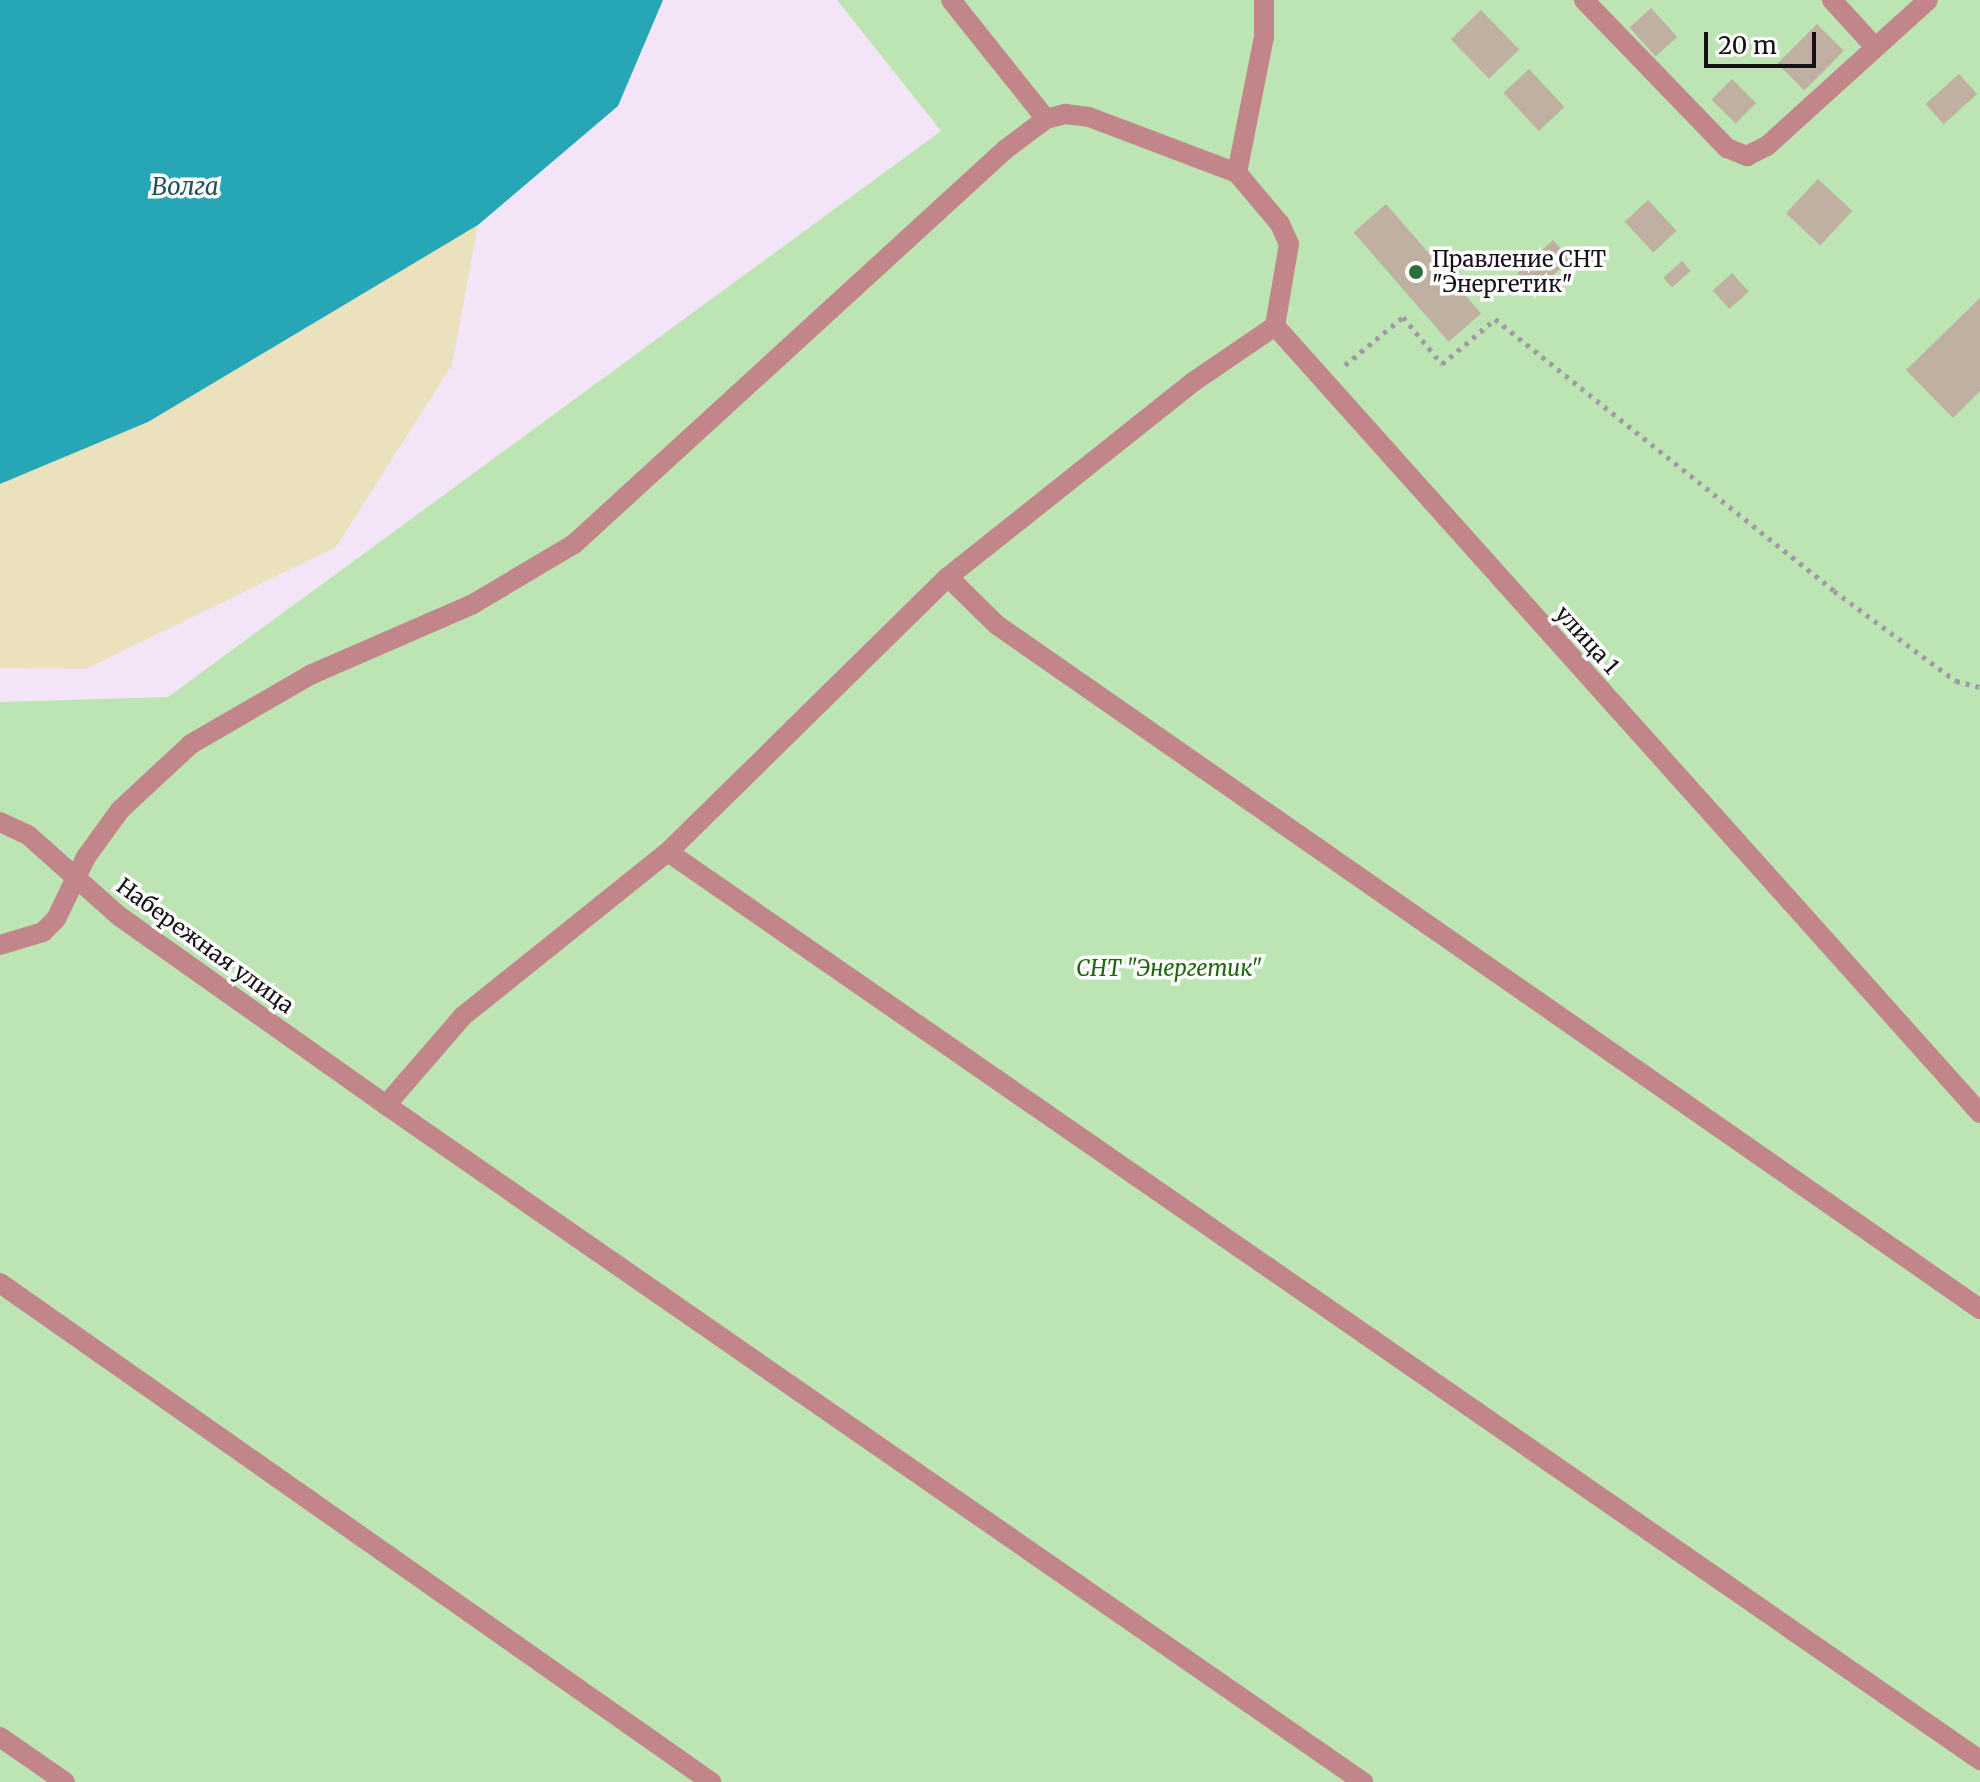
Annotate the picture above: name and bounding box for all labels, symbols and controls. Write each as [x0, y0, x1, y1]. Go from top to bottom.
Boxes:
scale bar [1708, 16, 1820, 66]
text: 20 m [1718, 30, 1777, 61]
water label: Волга [152, 173, 218, 201]
place label: Правление СНТ "Энергетик" [1432, 246, 1606, 298]
marker: Правление СНТ "Энергетик" [1407, 263, 1425, 281]
street label: улица 1 [1550, 601, 1624, 679]
street label: Набережная улица [111, 873, 299, 1019]
park label: СНТ "Энергетик" [1076, 956, 1262, 982]

